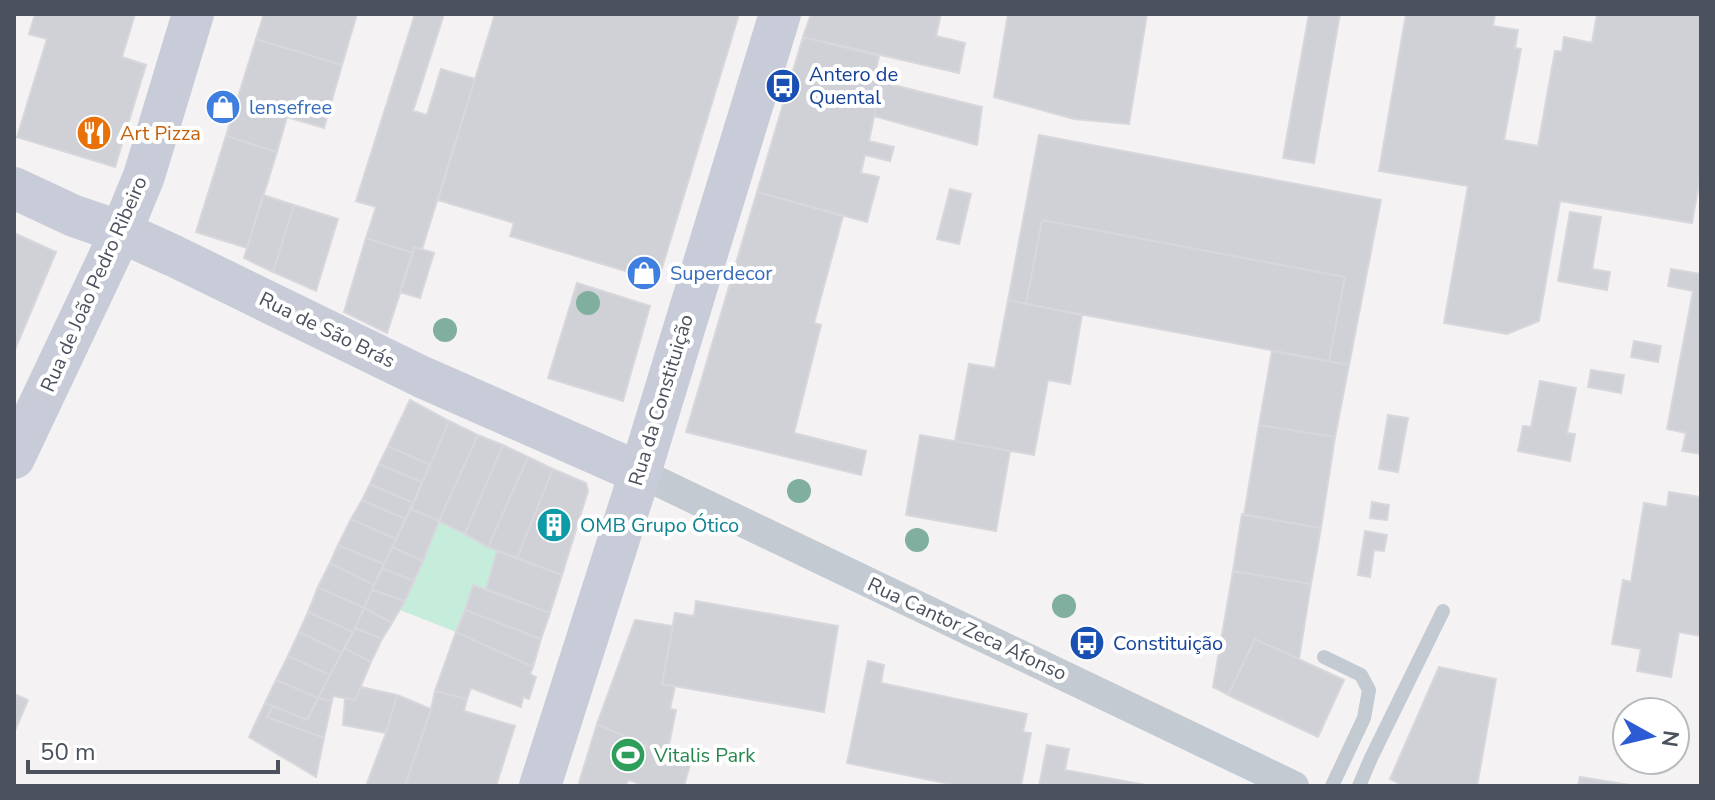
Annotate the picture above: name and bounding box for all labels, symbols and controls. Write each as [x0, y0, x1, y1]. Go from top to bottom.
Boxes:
place label: Antero de Quental [809, 61, 898, 111]
bus stop icon: Antero de Quental [764, 67, 802, 105]
shop icon: lensefree [204, 88, 242, 126]
place label: lensefree [249, 94, 332, 121]
restaurant icon: Art Pizza [75, 114, 113, 152]
place label: Art Pizza [120, 120, 201, 147]
street label: Rua de João Pedro Ribeiro [34, 172, 154, 396]
shop icon: Superdecor [625, 254, 663, 292]
place label: Superdecor [670, 260, 773, 287]
street label: Rua de São Brás [255, 285, 399, 375]
street label: Rua da Constituição [622, 311, 700, 489]
building icon: OMB Grupo Ótico [535, 506, 573, 544]
place label: OMB Grupo Ótico [580, 512, 739, 539]
street label: Rua Cantor Zeca Afonso [863, 571, 1071, 687]
bus stop icon: Constituição [1068, 624, 1106, 662]
place label: Constituição [1113, 630, 1223, 657]
north arrow [1611, 696, 1691, 776]
scale bar [28, 724, 278, 774]
text: N [1654, 728, 1686, 749]
text: 50 m [40, 736, 96, 768]
sports icon: Vitalis Park [609, 736, 647, 774]
place label: Vitalis Park [653, 742, 756, 769]

